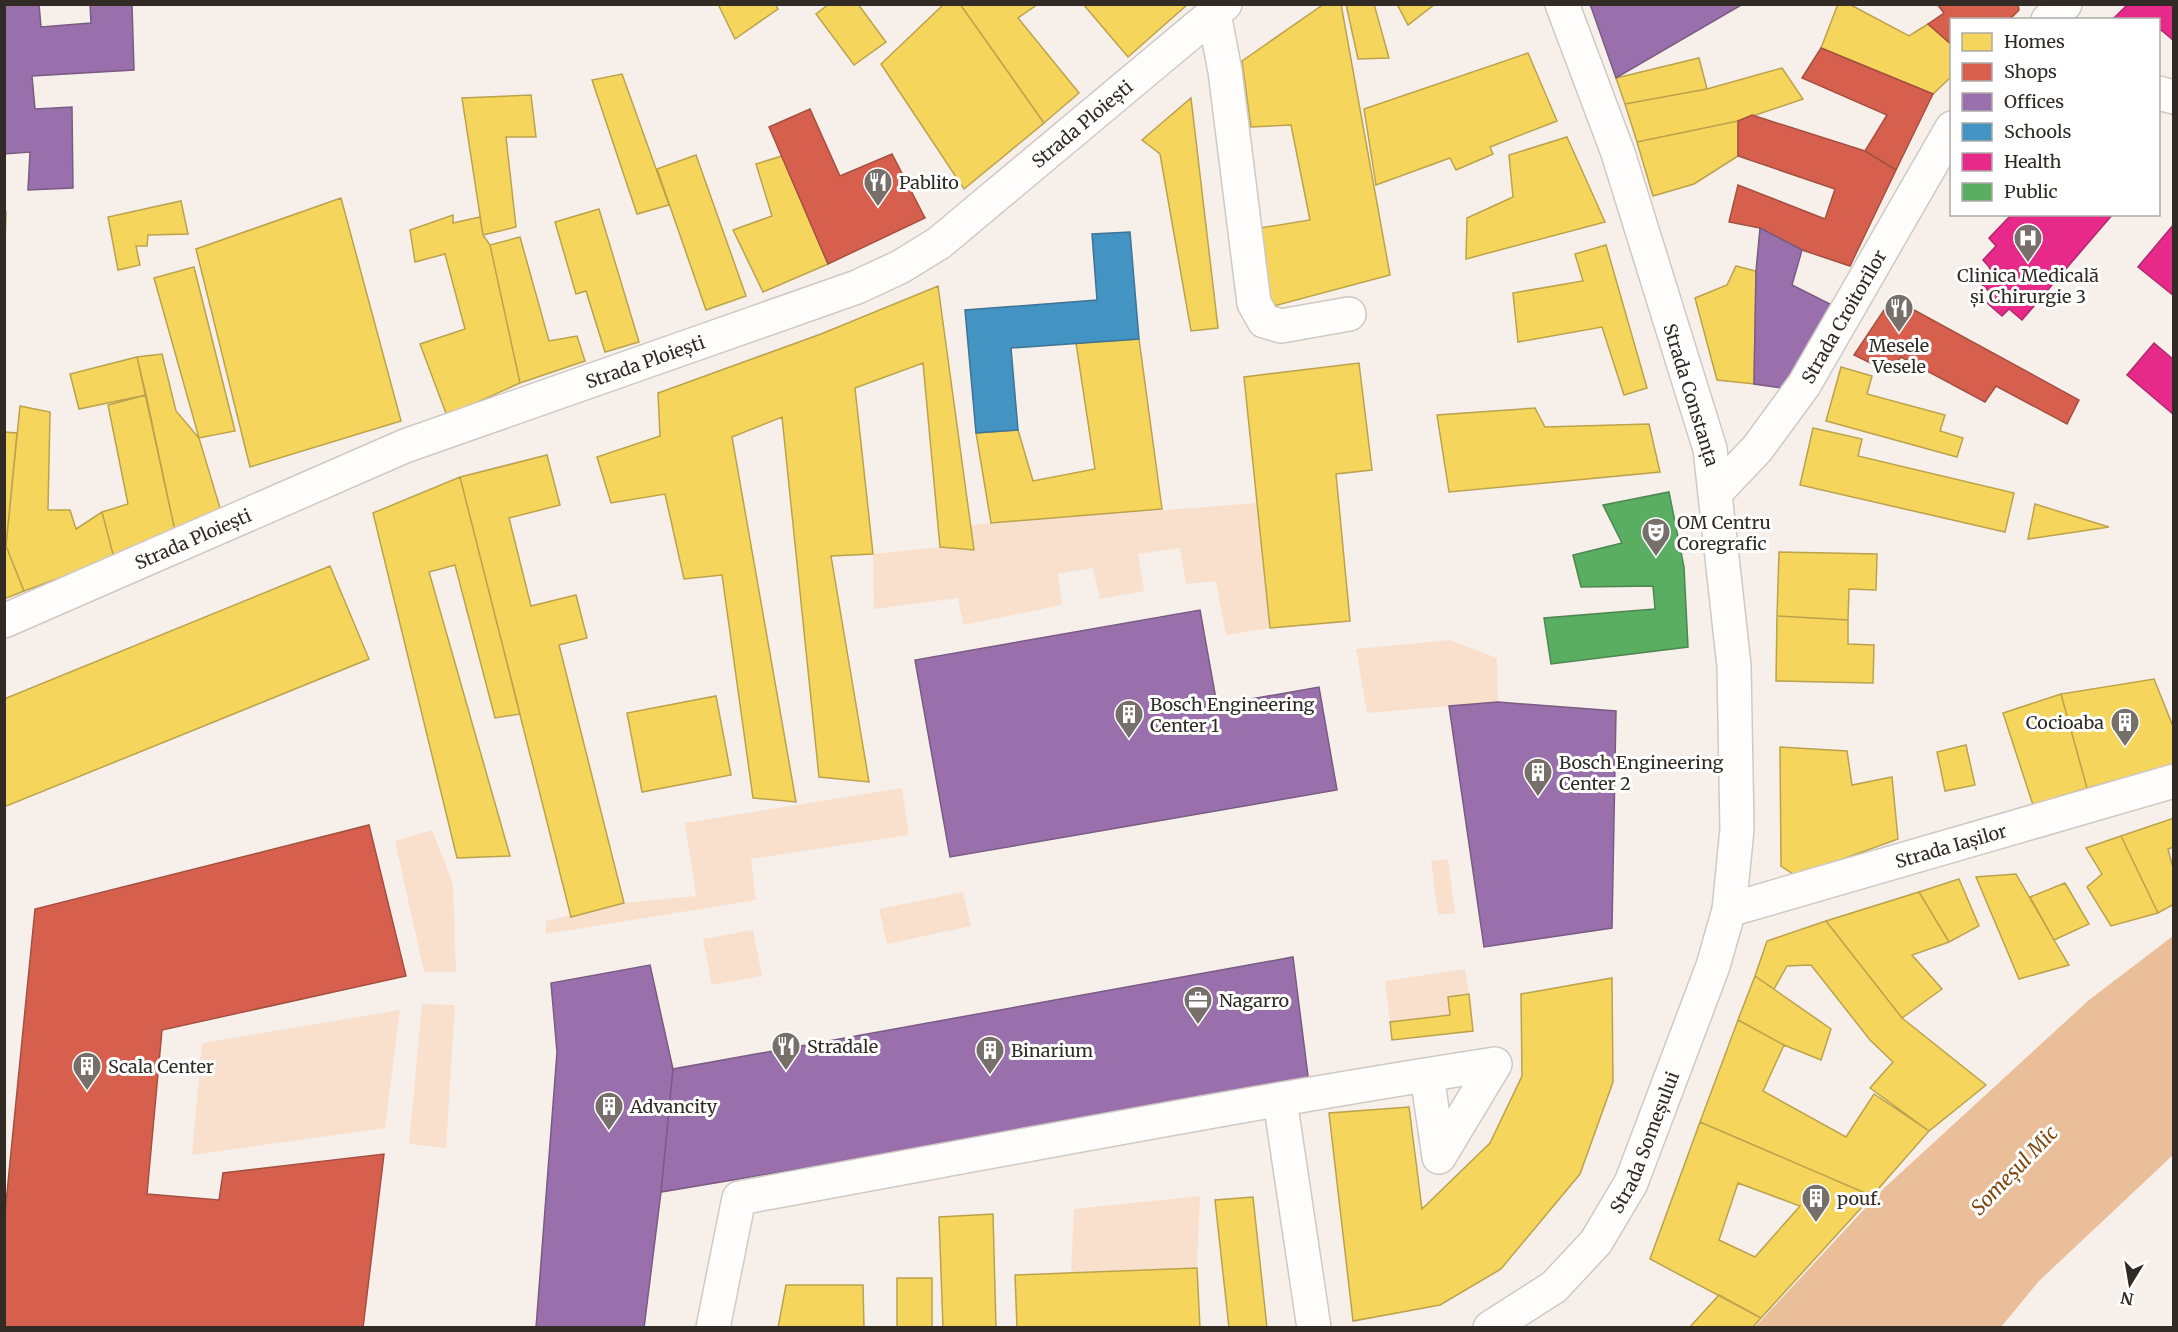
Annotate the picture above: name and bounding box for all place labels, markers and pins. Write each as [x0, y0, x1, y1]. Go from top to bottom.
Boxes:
restaurant icon: Pablito [862, 166, 894, 208]
place label: Pablito [899, 171, 959, 194]
hospital icon: Clinica Medicală și Chirurgie 3 [2012, 222, 2044, 264]
place label: Clinica Medicală și Chirurgie 3 [1957, 264, 2099, 308]
restaurant icon: Mesele Vesele [1883, 292, 1915, 334]
place label: Mesele Vesele [1869, 334, 1929, 378]
place label: OM Centru Coregrafic [1677, 511, 1771, 555]
theatre icon: OM Centru Coregrafic [1640, 516, 1672, 558]
place label: Bosch Engineering Center 1 [1150, 693, 1315, 737]
building icon: Bosch Engineering Center 1 [1113, 698, 1145, 740]
building icon: Cocioaba [2109, 706, 2141, 748]
place label: Cocioaba [2026, 711, 2104, 734]
place label: Bosch Engineering Center 2 [1559, 751, 1724, 795]
building icon: Bosch Engineering Center 2 [1522, 756, 1554, 798]
office icon: Nagarro [1182, 984, 1214, 1026]
place label: Nagarro [1219, 989, 1289, 1012]
restaurant icon: Stradale [770, 1030, 802, 1072]
building icon: Binarium [974, 1034, 1006, 1076]
place label: Stradale [807, 1035, 878, 1058]
place label: Binarium [1011, 1039, 1093, 1062]
building icon: Scala Center [71, 1050, 103, 1092]
place label: Scala Center [108, 1055, 214, 1078]
building icon: Advancity [593, 1090, 625, 1132]
place label: Advancity [629, 1095, 718, 1118]
building icon: pouf. [1800, 1182, 1832, 1224]
place label: pouf. [1837, 1187, 1881, 1210]

